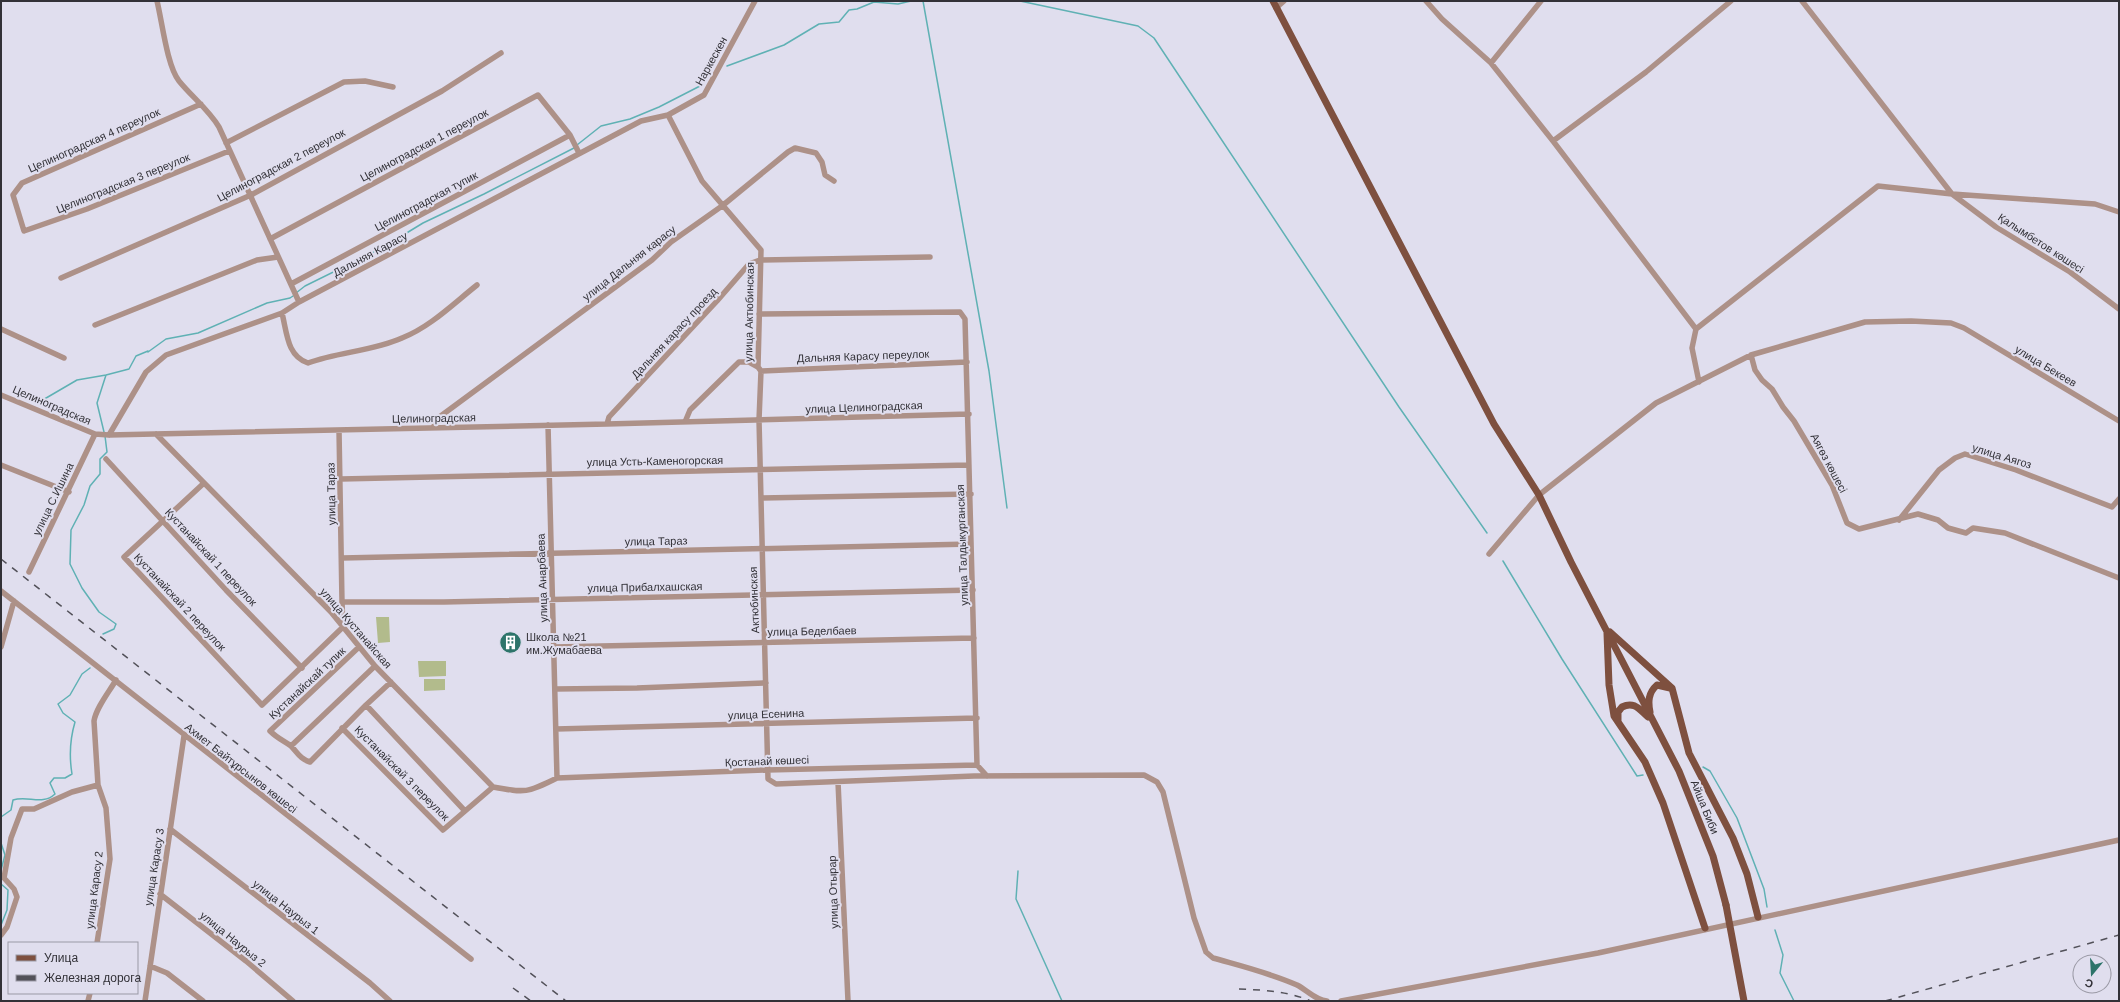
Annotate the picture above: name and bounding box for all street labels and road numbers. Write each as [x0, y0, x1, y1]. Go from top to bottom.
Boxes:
street label: Наркескен [693, 35, 729, 87]
street label: Целиноградская 4 переулок [26, 105, 162, 175]
street label: Целиноградская 1 переулок [358, 106, 490, 184]
street label: Целиноградская 2 переулок [215, 126, 347, 204]
street label: Целиноградская 3 переулок [54, 151, 192, 215]
street label: Целиноградская тупик [373, 169, 480, 233]
street label: Қалымбетов көшесі [1996, 211, 2086, 275]
street label: улица Дальняя карасу [580, 223, 678, 303]
street label: Дальняя Карасу [331, 229, 410, 279]
street label: улица Актюбинская [742, 262, 756, 362]
street label: Дальняя карасу проезд [629, 285, 720, 381]
street label: улица Бекеев [2013, 343, 2079, 389]
street label: Дальняя Карасу переулок [797, 348, 930, 364]
street label: Целиноградская [11, 383, 93, 427]
street label: улица Целиноградская [805, 399, 923, 415]
street label: Целиноградская [392, 411, 476, 425]
street label: Аягөз көшесі [1808, 431, 1850, 495]
street label: улица Аягоз [1971, 441, 2033, 471]
street label: улица Усть-Каменогорская [587, 454, 723, 468]
street label: улица С.Ишина [30, 460, 76, 537]
street label: улица Тараз [324, 463, 338, 525]
street label: улица Талдыкурганская [954, 484, 970, 606]
street label: Кустанайскай 1 переулок [163, 506, 259, 608]
street label: улица Анарбаева [534, 532, 550, 623]
street label: улица Тараз [625, 534, 687, 548]
street label: Кустанайскай 2 переулок [132, 551, 228, 653]
street label: Актюбинская [747, 566, 761, 634]
street label: улица Прибалхашская [587, 580, 703, 594]
street label: улица Кустанайская [318, 585, 394, 671]
street label: улица Беделбаев [767, 624, 857, 638]
street label: Кустанайскай тупик [266, 644, 348, 722]
street label: улица Есенина [728, 707, 805, 721]
street label: Ахмет Байтұрсынов көшесі [183, 721, 299, 815]
street label: Кустанайскай 3 переулок [352, 723, 452, 823]
street label: Қостанай көшесі [725, 754, 809, 768]
street label: Айша Биби [1689, 778, 1721, 836]
street label: улица Карасу 3 [142, 827, 166, 907]
street label: улица Карасу 2 [83, 850, 105, 930]
street label: улица Отырар [826, 855, 840, 929]
street label: улица Наурыз 1 [250, 877, 322, 937]
street label: улица Наурыз 2 [198, 909, 268, 969]

